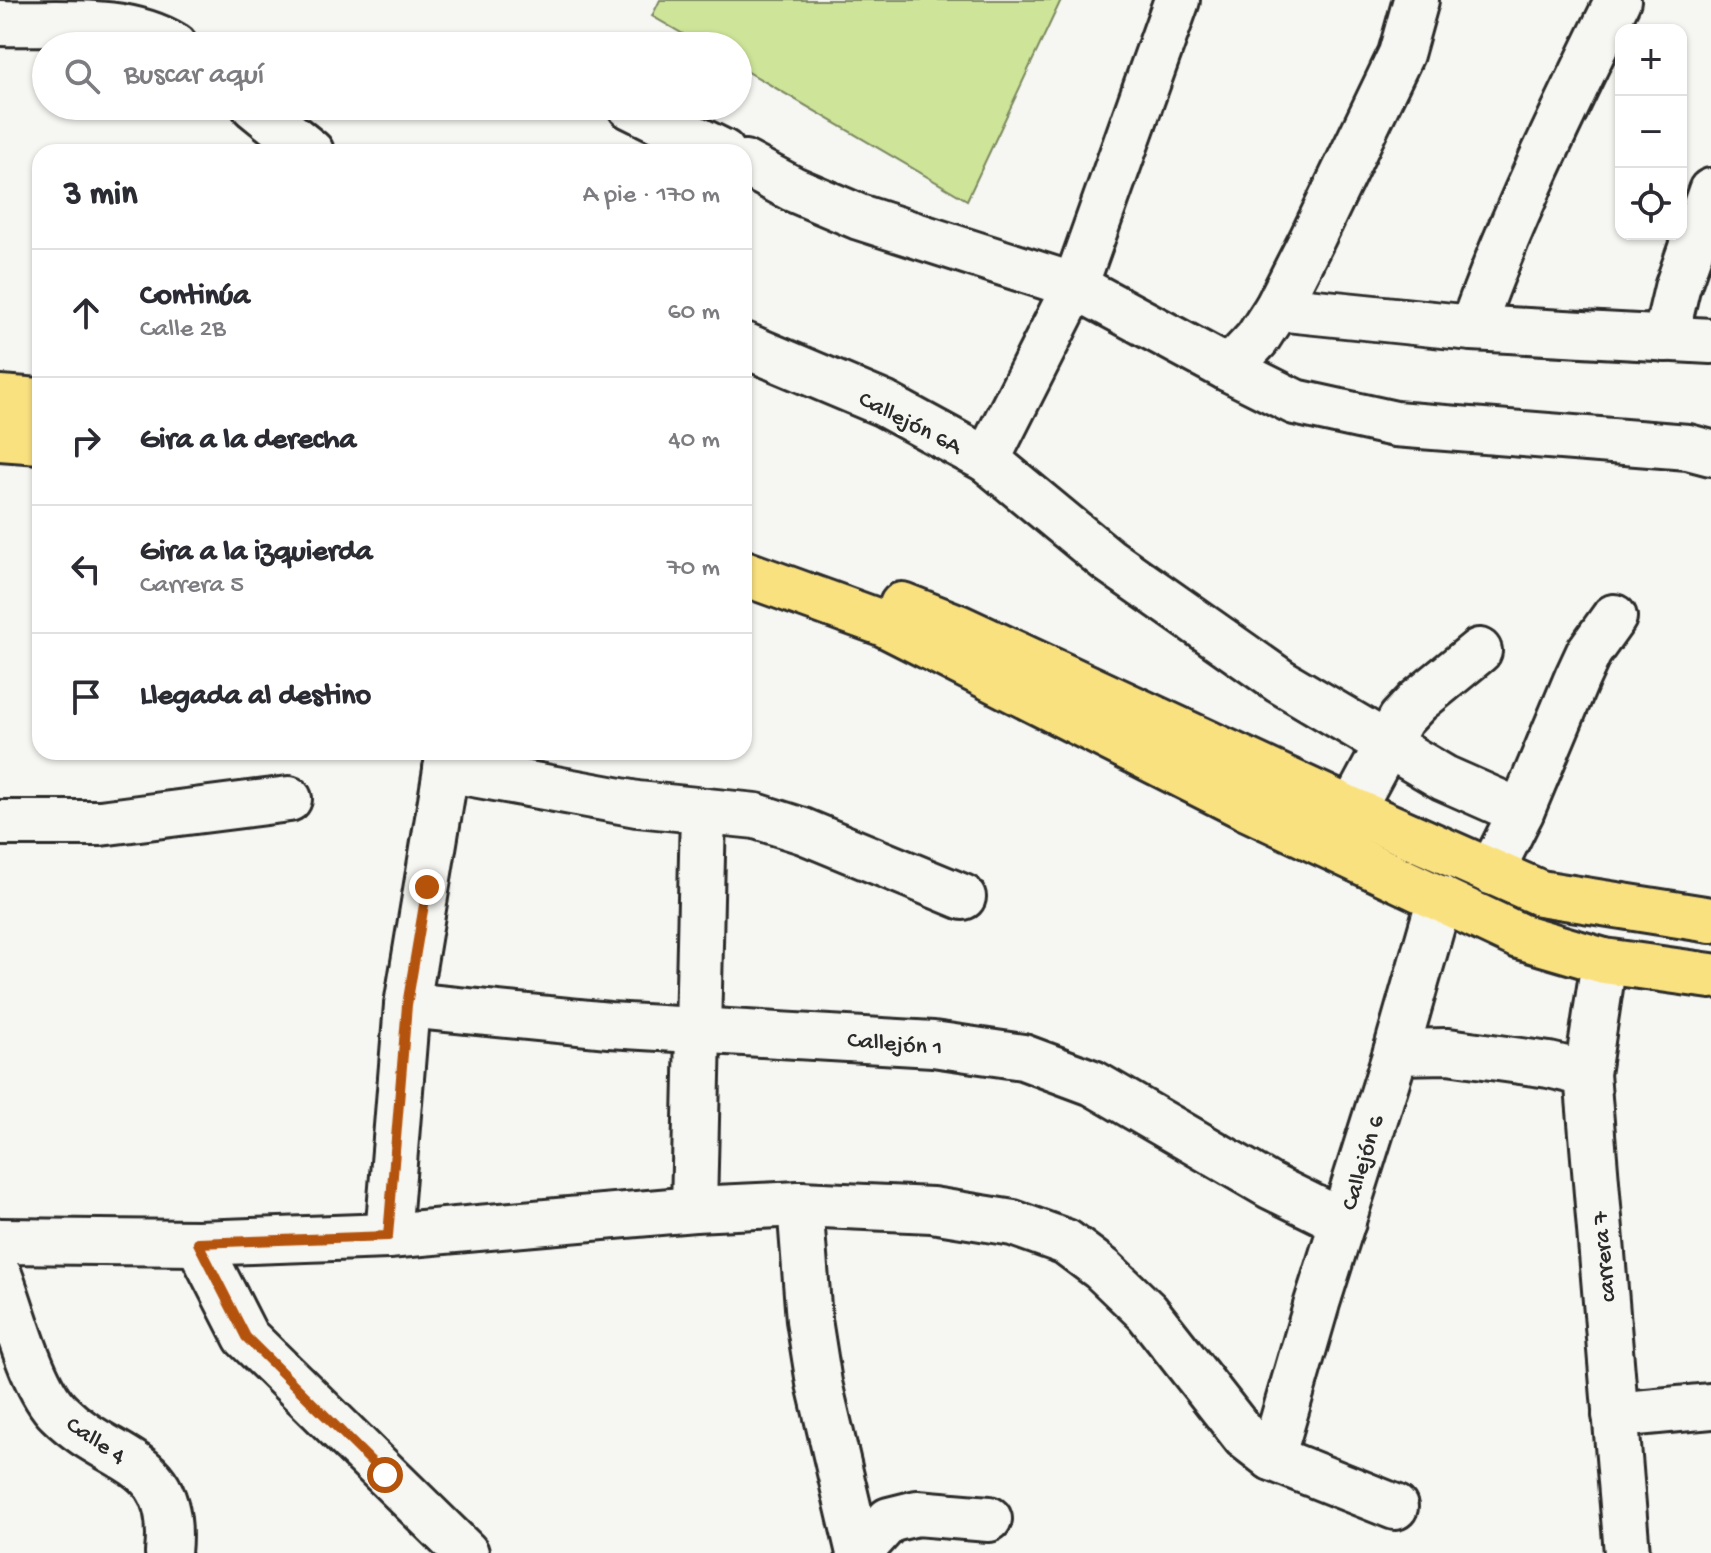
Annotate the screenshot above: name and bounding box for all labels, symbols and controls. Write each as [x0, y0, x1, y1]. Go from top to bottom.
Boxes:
map controls [1615, 24, 1687, 240]
button: + [1615, 24, 1687, 96]
search box [32, 32, 752, 120]
icon: search [60, 54, 104, 98]
text: Buscar aquí [124, 59, 264, 94]
button: − [1615, 96, 1687, 168]
button: locate [1615, 168, 1687, 240]
text: 3 min [64, 176, 137, 216]
text: A pie · 170 m [583, 181, 720, 212]
text: Continúa [140, 280, 250, 315]
icon: ahead [64, 291, 108, 335]
text: 60 m [667, 298, 720, 329]
text: Calle 2B [140, 315, 226, 346]
street label: Callejón 6A [853, 386, 968, 463]
icon: right [64, 419, 108, 463]
text: Gira a la derecha [140, 424, 356, 459]
text: 40 m [668, 426, 720, 457]
text: Gira a la izquierda [140, 536, 373, 571]
icon: left [64, 547, 108, 591]
text: 70 m [667, 554, 720, 585]
text: Carrera 5 [140, 571, 244, 602]
icon: arrive [64, 675, 108, 719]
text: Llegada al destino [140, 680, 371, 715]
route end [409, 869, 445, 905]
street label: Callejón 1 [846, 1027, 944, 1064]
street label: Callejón 6 [1336, 1111, 1393, 1214]
street label: carrera 7 [1587, 1210, 1624, 1303]
street label: Calle 4 [59, 1411, 131, 1473]
route start [367, 1457, 403, 1493]

